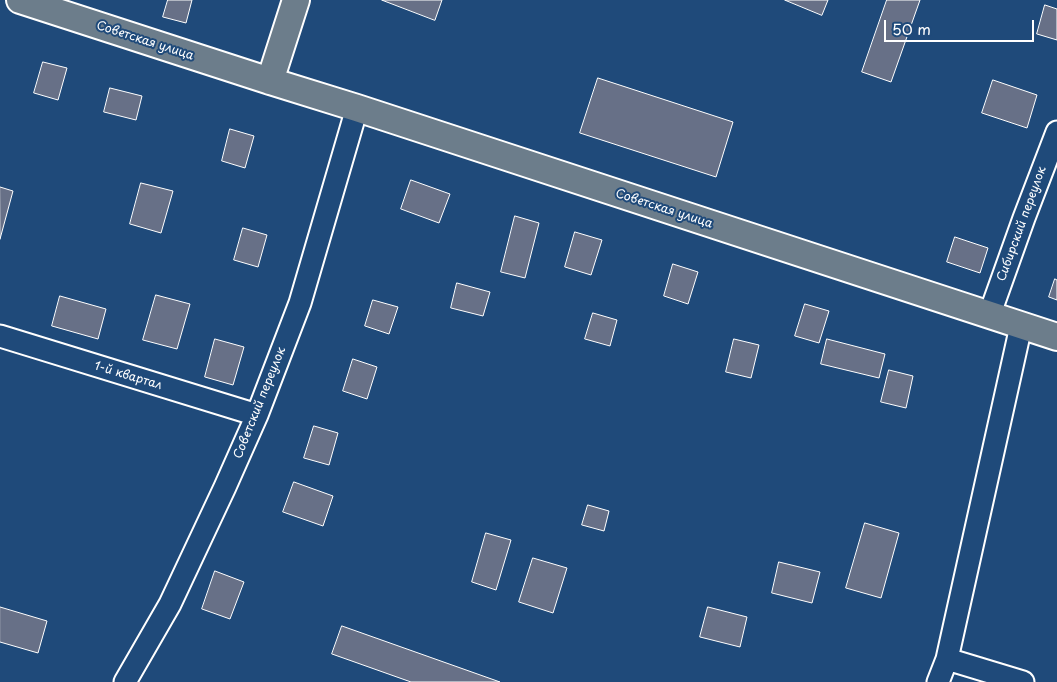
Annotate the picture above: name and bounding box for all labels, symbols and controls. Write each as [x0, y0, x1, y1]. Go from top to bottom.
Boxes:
scale bar [887, 10, 1037, 42]
text: 50 m [892, 17, 931, 40]
street label: Советская улица [95, 18, 195, 64]
street label: Сибирский переулок [994, 165, 1050, 283]
street label: Советская улица [614, 186, 714, 232]
street label: Советский переулок [231, 345, 289, 461]
street label: 1-й квартал [92, 359, 164, 393]

